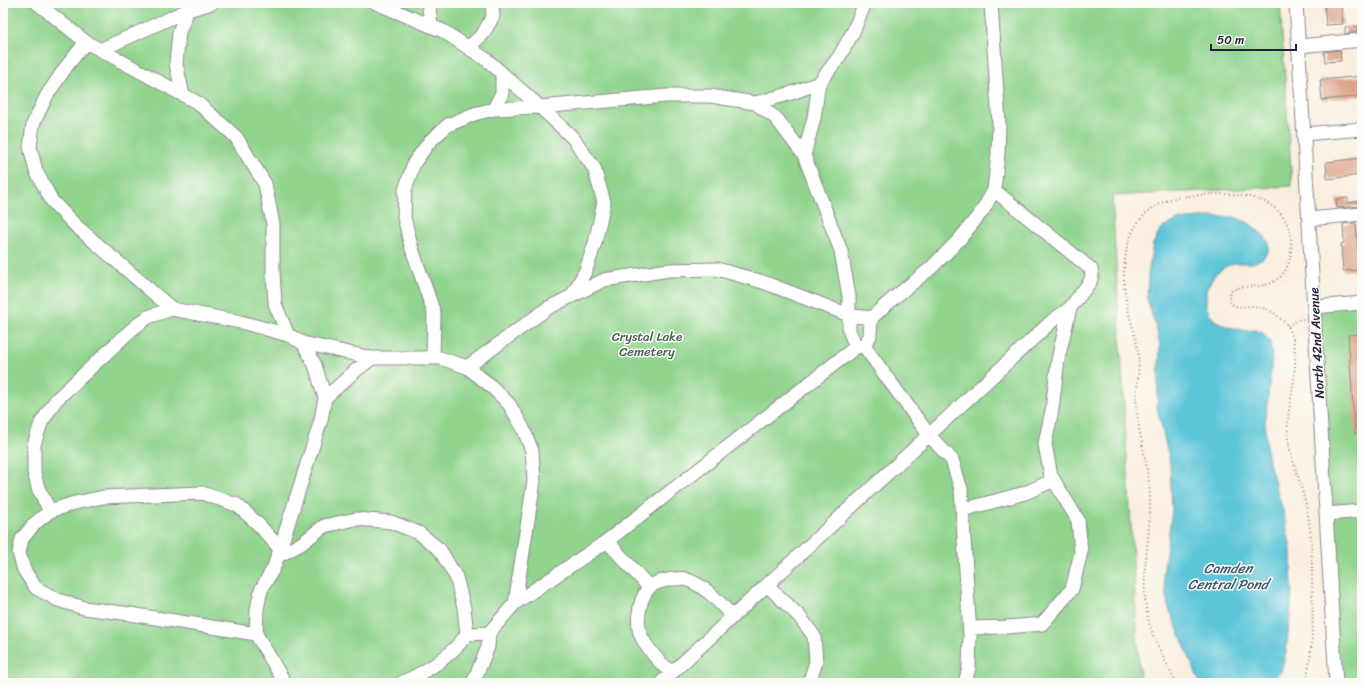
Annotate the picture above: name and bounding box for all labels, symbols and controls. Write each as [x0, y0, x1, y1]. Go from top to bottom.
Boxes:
scale bar [1211, 26, 1296, 52]
text: 50 m [1217, 29, 1244, 51]
street label: North 42nd Avenue [1302, 287, 1331, 399]
park label: Crystal Lake Cemetery [612, 325, 682, 363]
water label: Camden Central Pond [1188, 556, 1272, 597]

